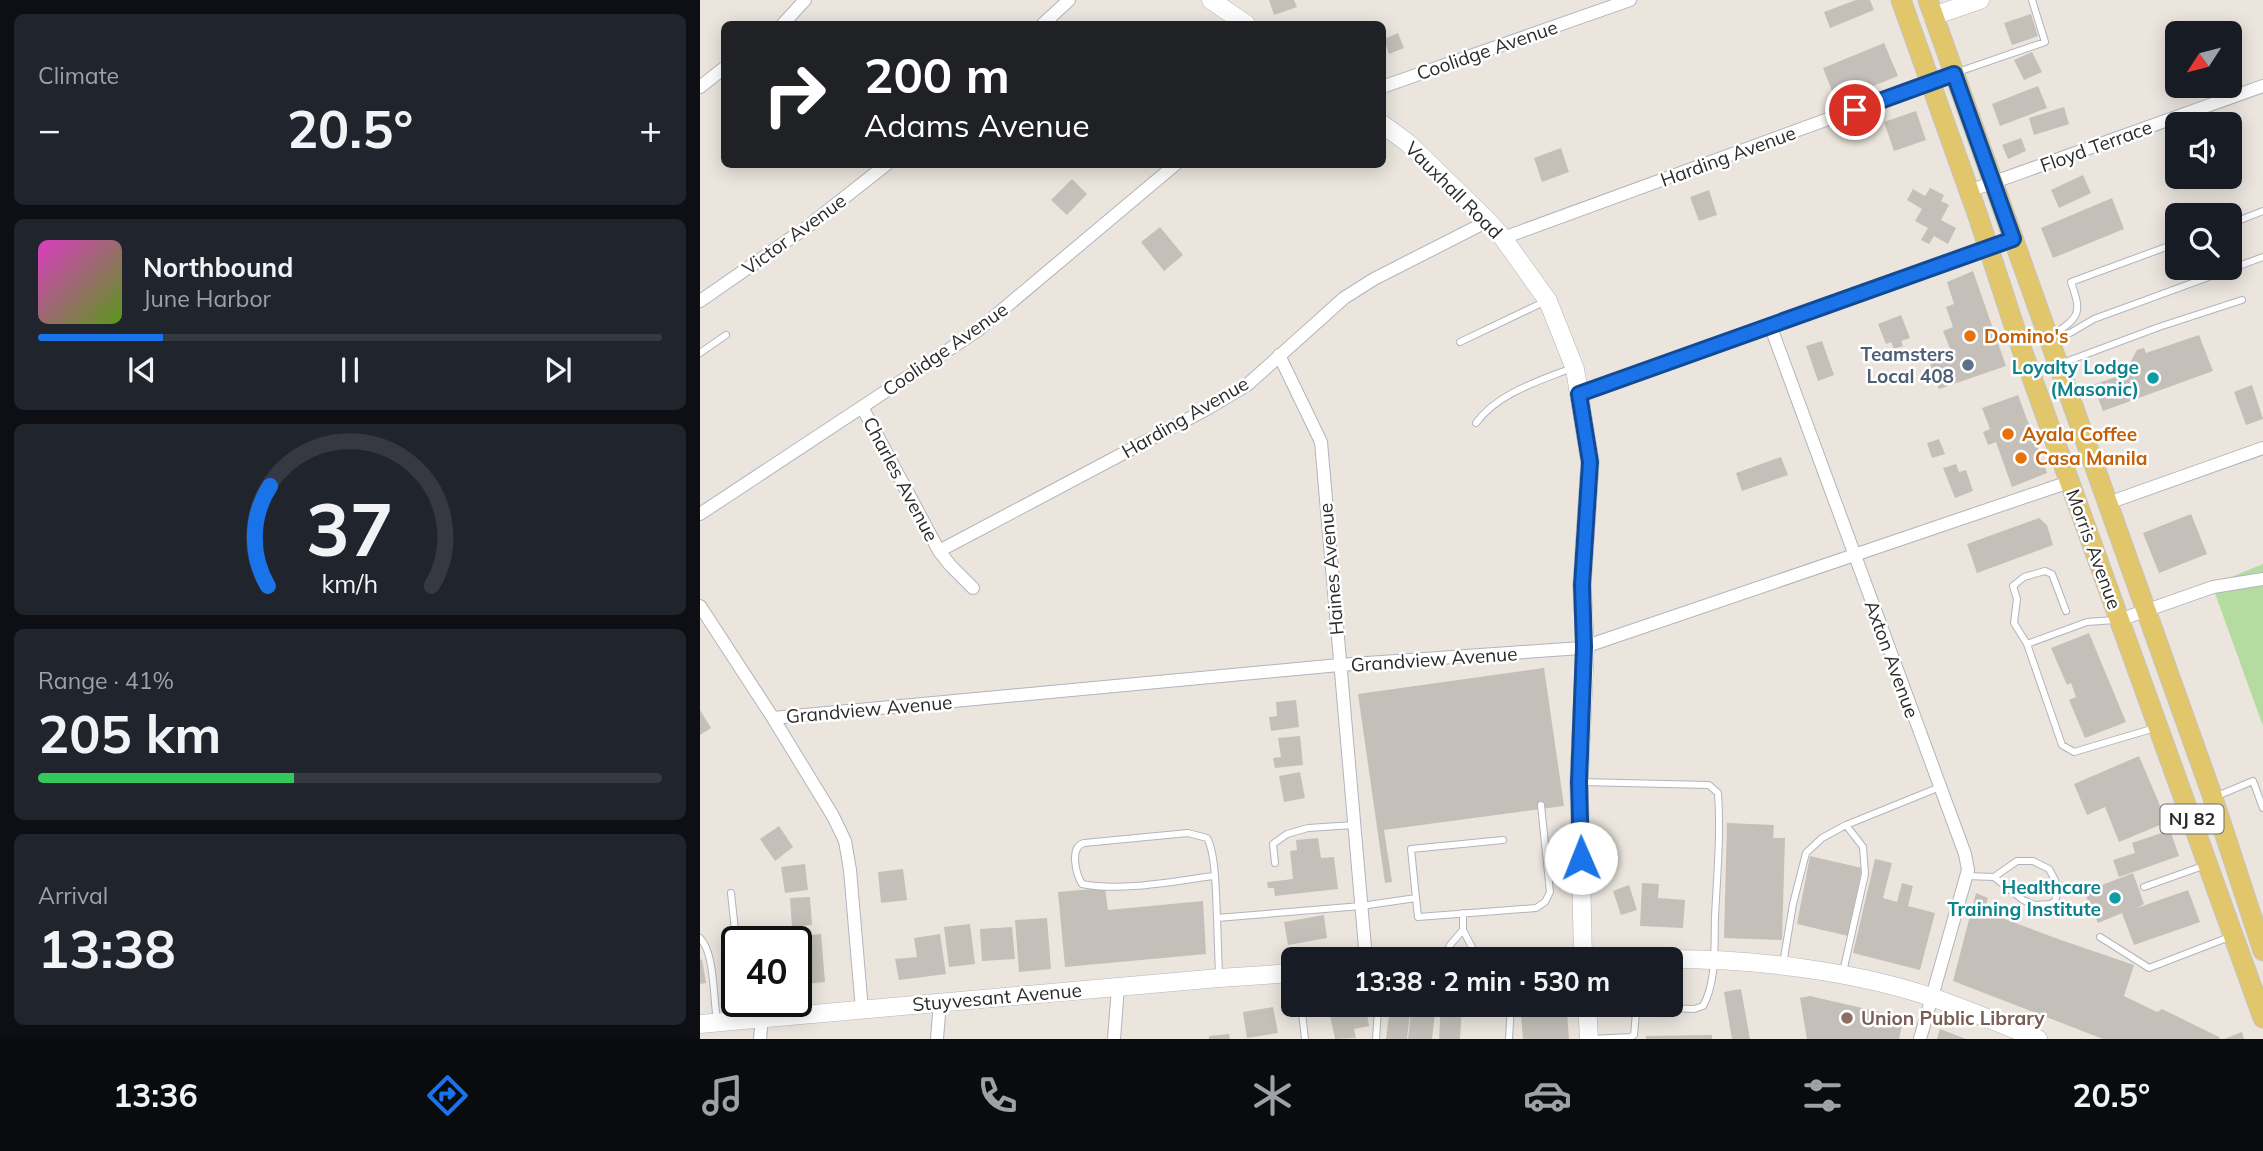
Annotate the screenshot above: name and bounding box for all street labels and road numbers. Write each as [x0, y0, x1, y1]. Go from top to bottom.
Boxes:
street label: Coolidge Avenue [1413, 15, 1561, 85]
street label: Floyd Terrace [2037, 115, 2155, 177]
street label: Harding Avenue [1657, 120, 1799, 192]
street label: Vauxhall Road [1400, 136, 1508, 244]
street label: Victor Avenue [737, 188, 851, 280]
street label: Coolidge Avenue [878, 297, 1012, 401]
street label: Harding Avenue [1117, 371, 1253, 463]
street label: Charles Avenue [858, 413, 944, 545]
street label: Morris Avenue [2061, 486, 2127, 612]
street label: Haines Avenue [1313, 502, 1349, 636]
street label: Axton Avenue [1860, 597, 1924, 721]
street label: Grandview Avenue [1350, 641, 1518, 677]
street label: Grandview Avenue [785, 690, 953, 728]
road number: NJ 82 [2160, 804, 2224, 834]
street label: Stuyvesant Avenue [911, 978, 1083, 1016]

